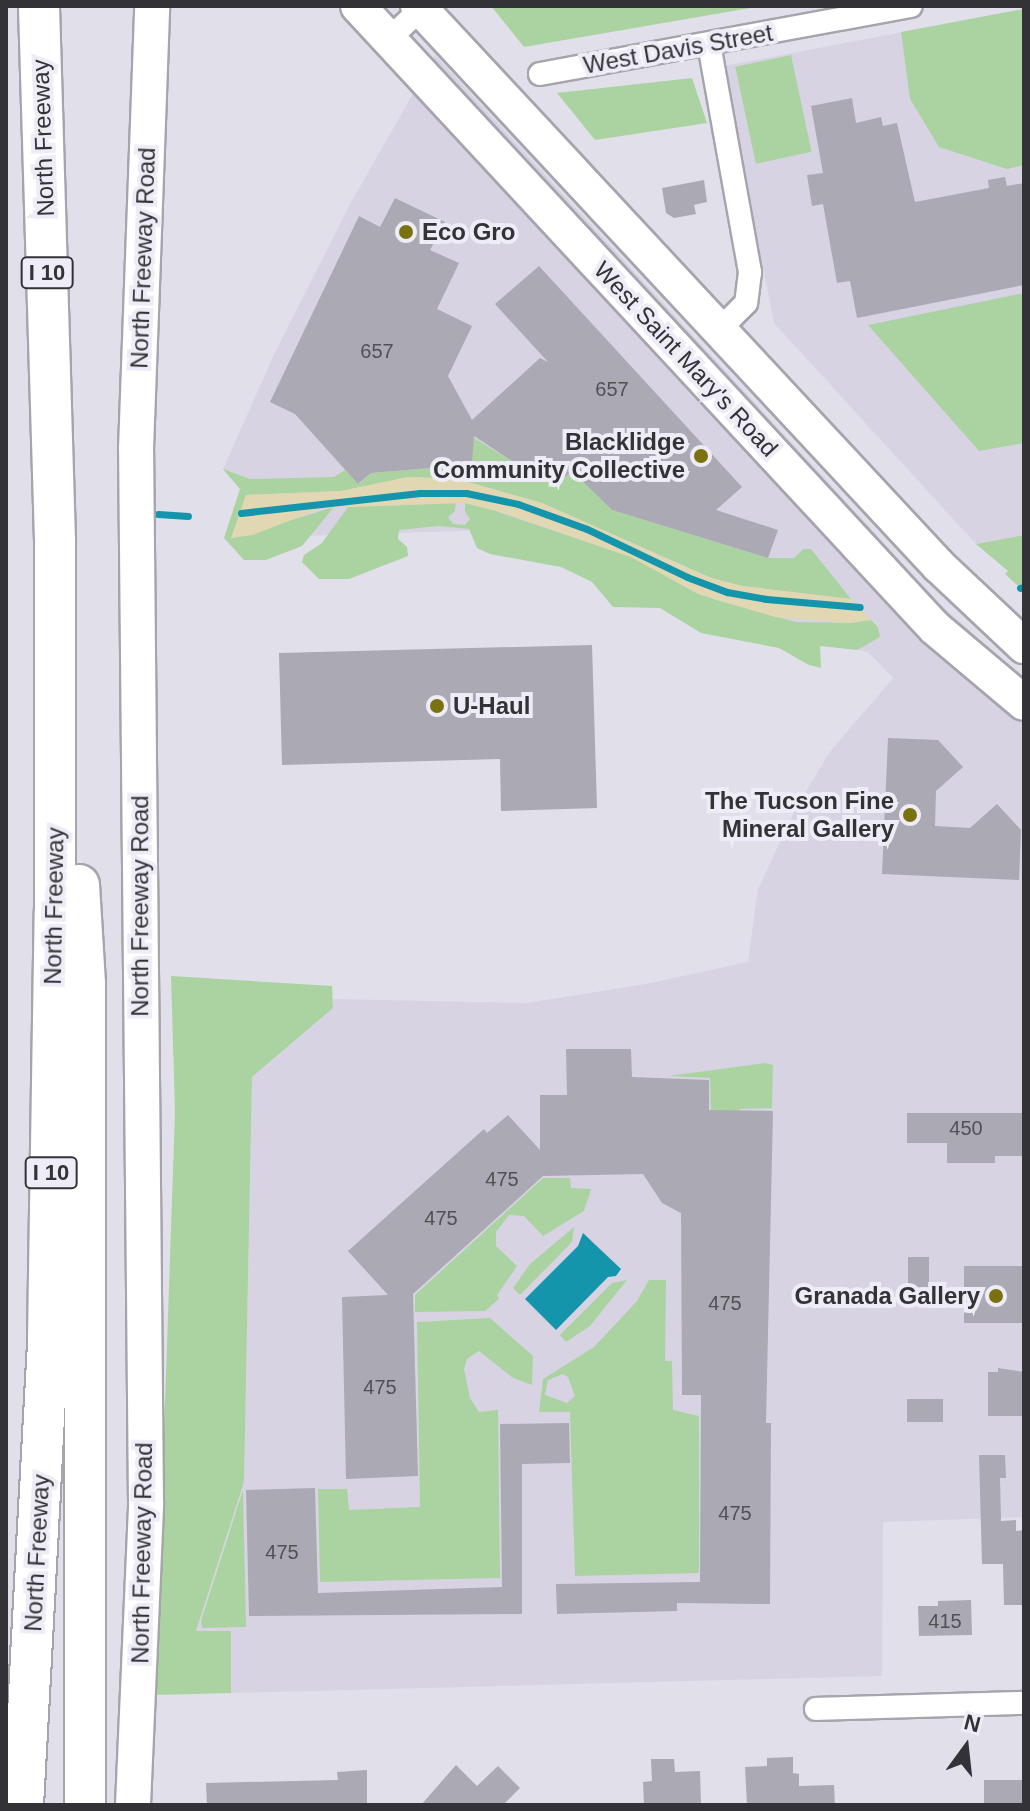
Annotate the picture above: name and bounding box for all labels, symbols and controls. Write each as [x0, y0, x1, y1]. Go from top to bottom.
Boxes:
street label: West Davis Street [581, 18, 775, 80]
street label: North Freeway [26, 59, 60, 217]
street label: North Freeway Road [125, 147, 161, 369]
place label: Eco Gro [422, 218, 515, 246]
marker: Eco Gro [397, 223, 415, 241]
road number: I 10 [19, 255, 75, 291]
street label: West Saint Mary's Road [588, 255, 784, 463]
house number: 657 [360, 339, 394, 363]
house number: 657 [595, 377, 629, 401]
place label: Blacklidge Community Collective [433, 428, 685, 484]
marker: Blacklidge Community Collective [692, 447, 710, 465]
place label: U-Haul [453, 692, 530, 720]
marker: U-Haul [428, 697, 446, 715]
place label: The Tucson Fine Mineral Gallery [705, 787, 894, 843]
street label: North Freeway Road [126, 795, 154, 1017]
marker: The Tucson Fine Mineral Gallery [901, 806, 919, 824]
street label: North Freeway [38, 827, 70, 985]
house number: 450 [949, 1116, 983, 1140]
road number: I 10 [23, 1155, 79, 1191]
house number: 475 [485, 1167, 519, 1191]
house number: 475 [424, 1206, 458, 1230]
place label: Granada Gallery [795, 1282, 980, 1310]
marker: Granada Gallery [987, 1287, 1005, 1305]
house number: 475 [708, 1291, 742, 1315]
house number: 475 [363, 1375, 397, 1399]
street label: North Freeway Road [126, 1442, 158, 1664]
street label: North Freeway [19, 1474, 55, 1632]
house number: 475 [718, 1501, 752, 1525]
house number: 475 [265, 1540, 299, 1564]
house number: 415 [928, 1609, 962, 1633]
north arrow [926, 1707, 1006, 1787]
text: N [961, 1709, 983, 1737]

